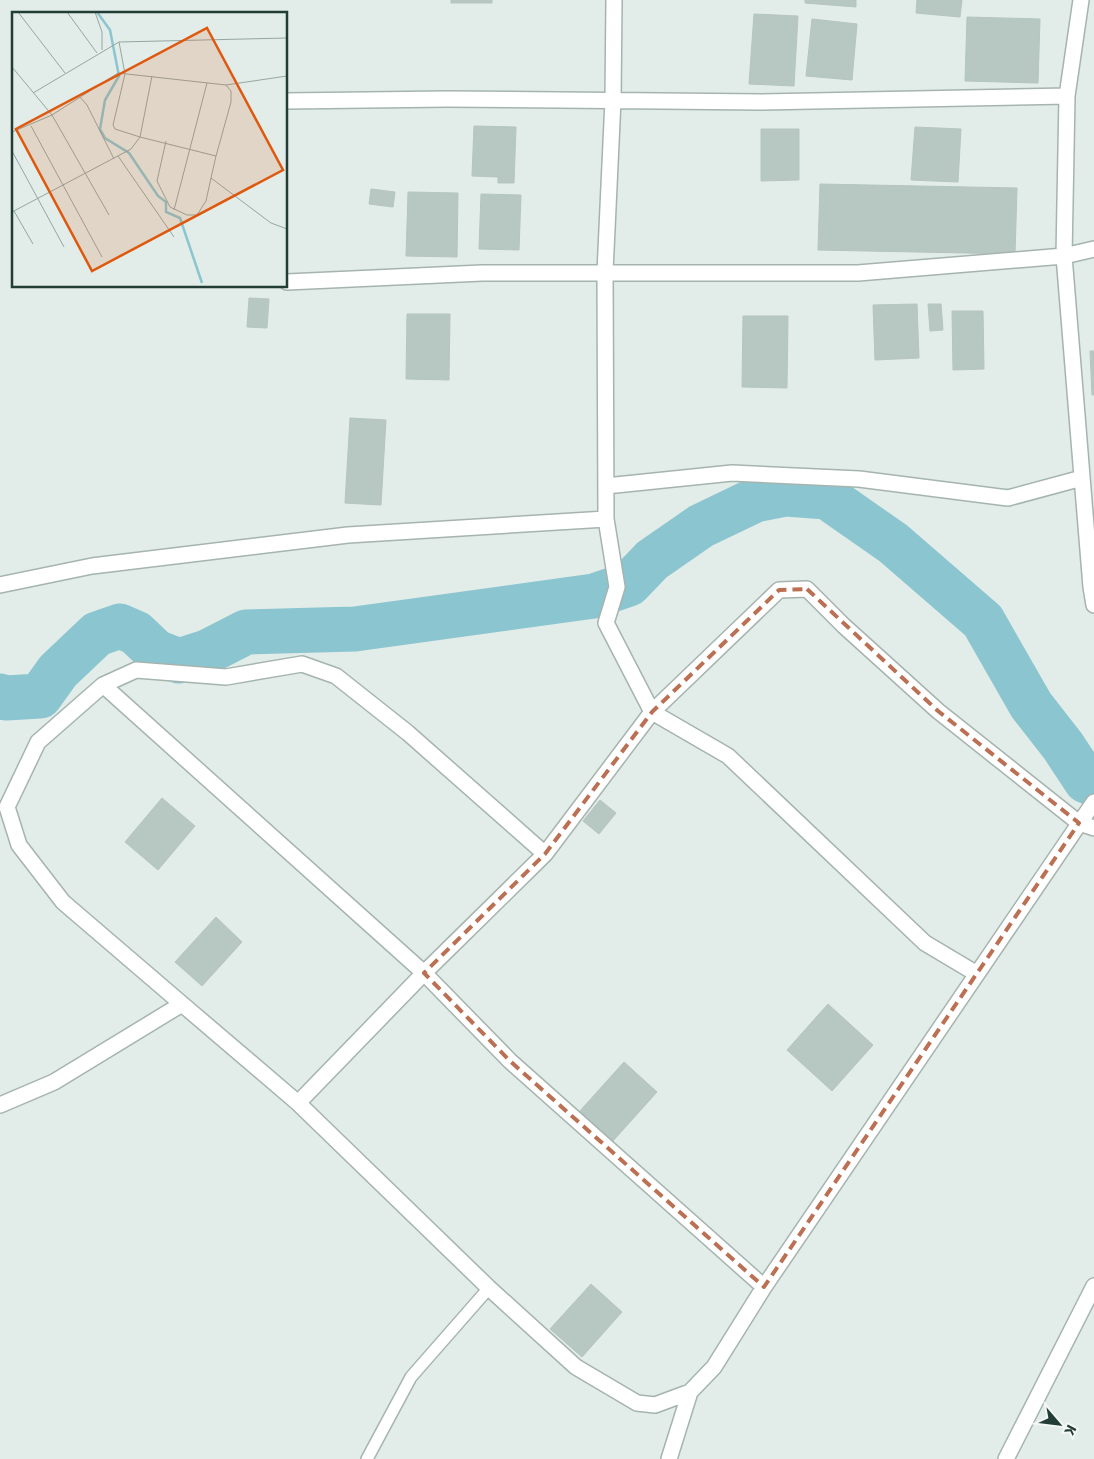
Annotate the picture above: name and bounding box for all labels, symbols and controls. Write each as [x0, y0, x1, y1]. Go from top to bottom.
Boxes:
inset map [12, 12, 288, 288]
north arrow [1034, 1399, 1084, 1449]
text: K [1060, 1422, 1080, 1439]

